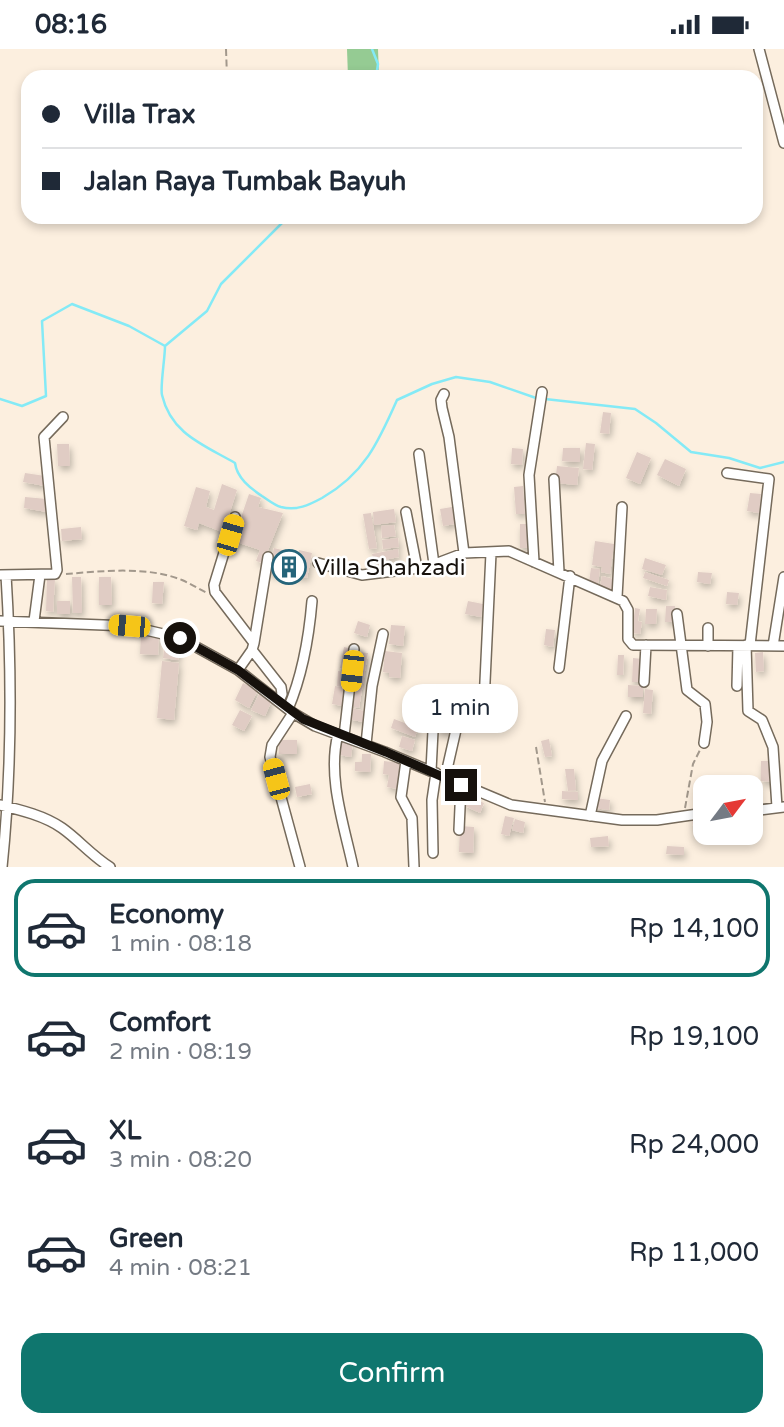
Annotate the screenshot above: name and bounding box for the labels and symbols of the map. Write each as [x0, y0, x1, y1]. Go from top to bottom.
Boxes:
car [215, 512, 246, 558]
building icon: Villa Shahzadi [270, 548, 308, 586]
place label: Villa Shahzadi [314, 554, 465, 582]
car [108, 614, 151, 638]
route start [164, 622, 196, 654]
car [340, 649, 365, 693]
callout: 1 min [403, 683, 519, 733]
car [261, 756, 292, 802]
route end [445, 769, 477, 801]
north arrow [693, 775, 763, 845]

